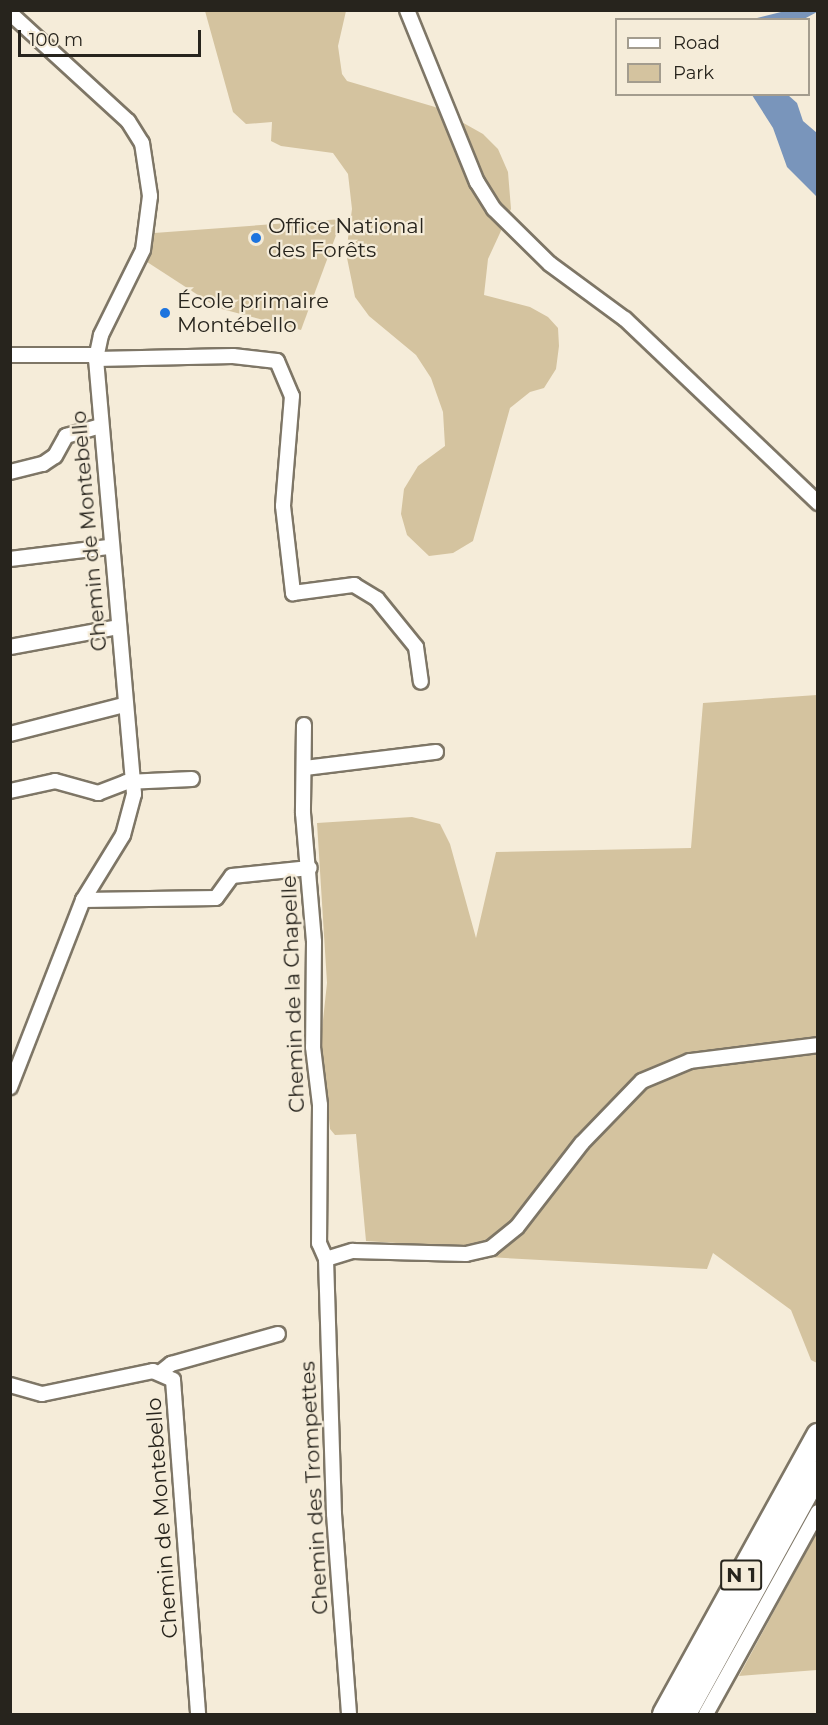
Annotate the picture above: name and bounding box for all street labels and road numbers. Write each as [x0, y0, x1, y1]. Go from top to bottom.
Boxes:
street label: Chemin de Montebello [66, 410, 112, 652]
street label: Chemin de la Chapelle [276, 875, 310, 1113]
street label: Chemin des Trompettes [295, 1361, 333, 1615]
street label: Chemin de Montebello [141, 1397, 183, 1639]
road number: N 1 [720, 1558, 762, 1592]

